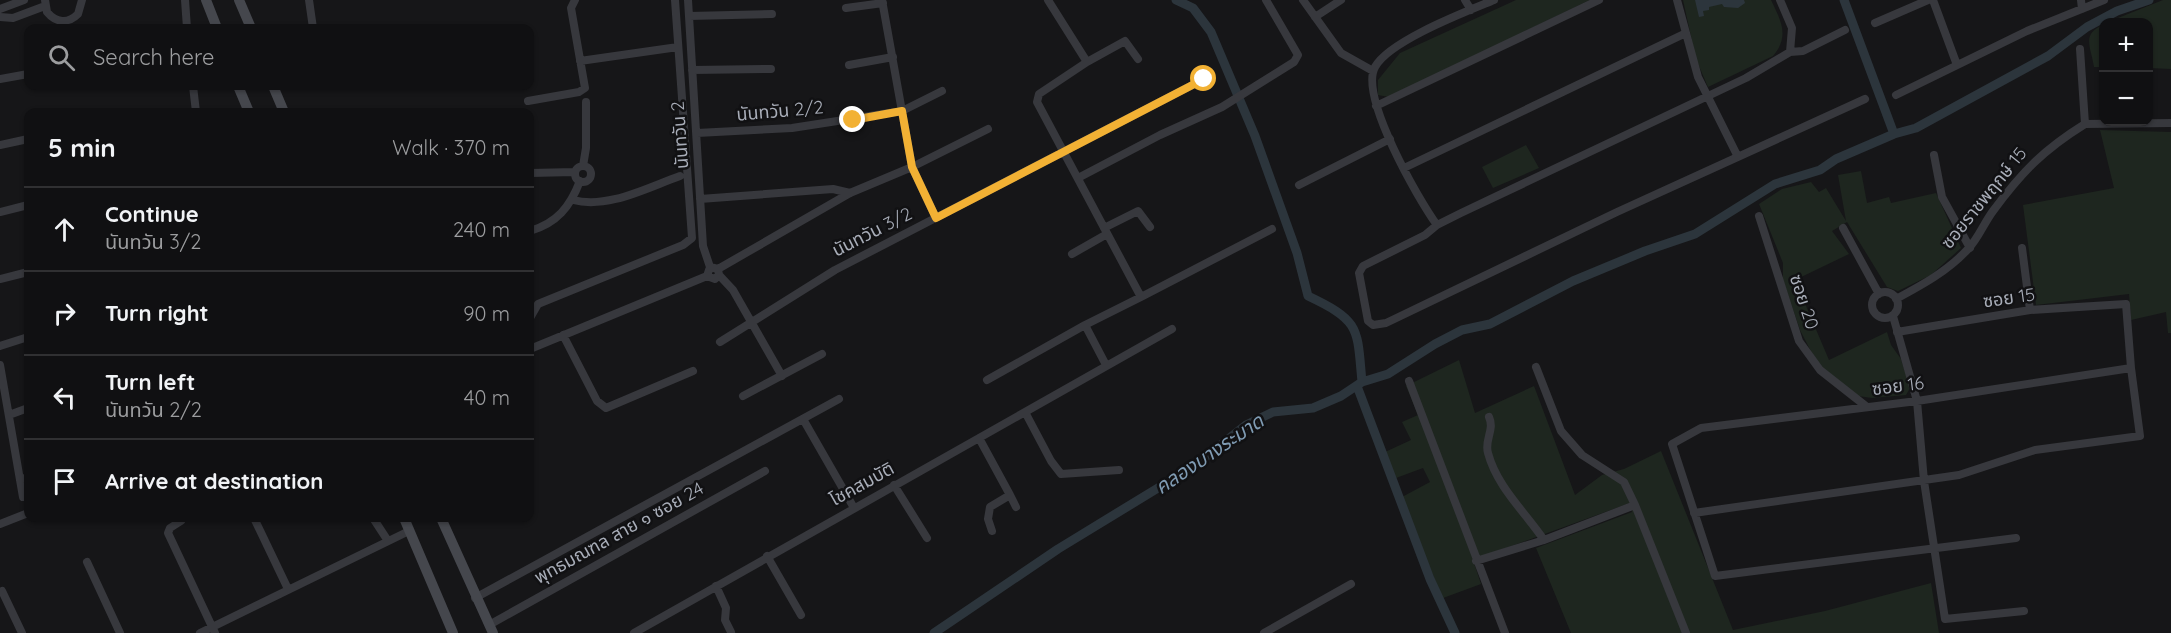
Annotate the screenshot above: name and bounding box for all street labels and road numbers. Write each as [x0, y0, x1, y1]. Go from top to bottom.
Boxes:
street label: นันทวัน 2/2 [736, 95, 824, 126]
street label: นันทวัน 2 [666, 100, 693, 170]
street label: ซอยราชพฤกษ์ 15 [1936, 142, 2032, 253]
street label: นันทวัน 3/2 [828, 202, 916, 261]
street label: ซอย 20 [1785, 271, 1824, 332]
street label: ซอย 15 [1981, 282, 2036, 313]
street label: ซอย 16 [1871, 371, 1926, 400]
street label: โชคสมบัติ [826, 457, 898, 511]
street label: พุทธมณฑล สาย ๑ ซอย 24 [530, 476, 708, 589]

